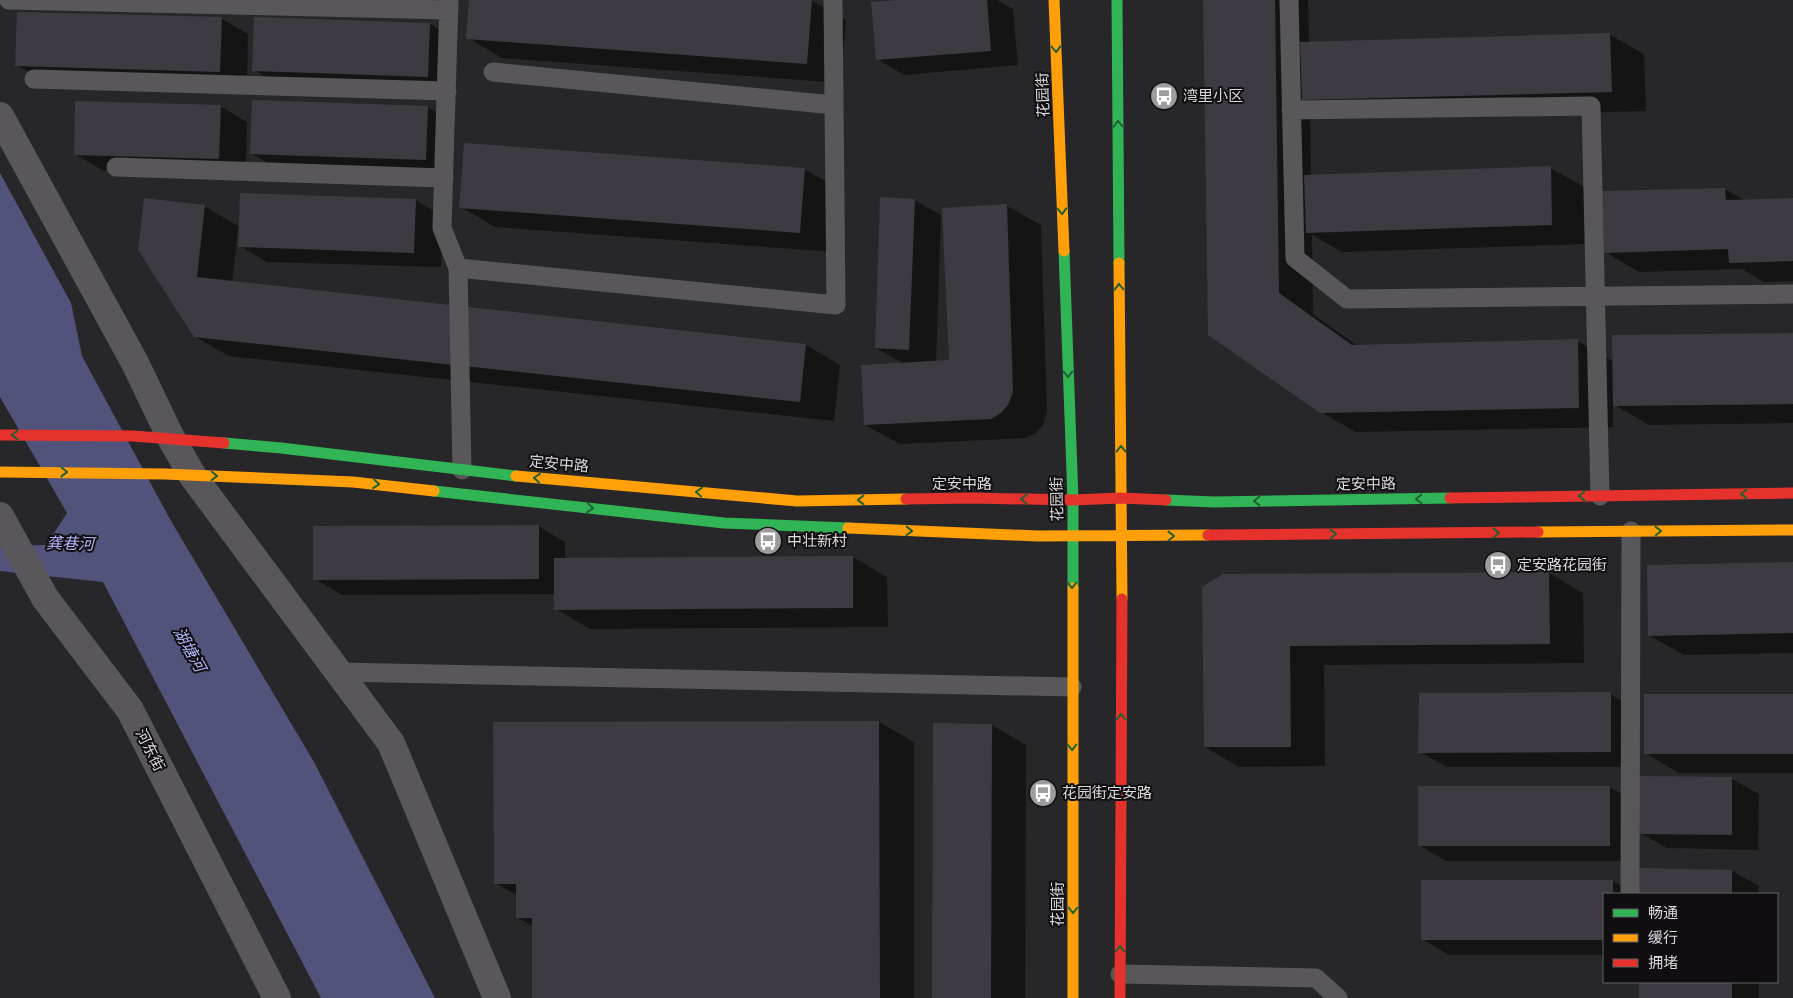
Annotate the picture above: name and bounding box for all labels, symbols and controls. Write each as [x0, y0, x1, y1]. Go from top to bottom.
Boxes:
one-way arrow [1051, 45, 1061, 53]
street label: 花园街 [1032, 72, 1053, 118]
bus stop icon: 湾里小区 [1149, 81, 1179, 111]
place label: 湾里小区 [1183, 86, 1243, 105]
one-way arrow [1113, 120, 1123, 128]
one-way arrow [1057, 208, 1067, 215]
one-way arrow [1114, 283, 1124, 290]
one-way arrow [1063, 370, 1073, 378]
one-way arrow [10, 430, 18, 440]
one-way arrow [1116, 445, 1126, 453]
street label: 定安中路 [528, 451, 590, 476]
one-way arrow [60, 467, 68, 477]
one-way arrow [210, 471, 218, 481]
one-way arrow [533, 472, 541, 483]
street label: 定安中路 [1336, 473, 1396, 494]
street label: 定安中路 [932, 474, 992, 493]
street label: 花园街 [1047, 476, 1066, 522]
one-way arrow [373, 478, 381, 489]
one-way arrow [695, 487, 703, 498]
one-way arrow [1740, 488, 1748, 499]
one-way arrow [1578, 491, 1586, 501]
one-way arrow [1415, 493, 1423, 504]
one-way arrow [1020, 494, 1028, 504]
one-way arrow [857, 495, 865, 505]
one-way arrow [1253, 496, 1260, 506]
one-way arrow [586, 502, 594, 513]
bus stop icon: 中壮新村 [753, 526, 783, 556]
one-way arrow [906, 526, 913, 536]
one-way arrow [1655, 526, 1663, 536]
one-way arrow [1492, 528, 1500, 538]
one-way arrow [1330, 529, 1338, 539]
place label: 中壮新村 [787, 531, 847, 550]
one-way arrow [1168, 531, 1175, 541]
water label: 龚巷河 [46, 533, 97, 553]
bus stop icon: 定安路花园街 [1483, 550, 1513, 580]
place label: 定安路花园街 [1517, 555, 1607, 574]
one-way arrow [1067, 581, 1077, 589]
water label: 湖塘河 [170, 623, 212, 677]
one-way arrow [1116, 713, 1126, 720]
street label: 河东街 [132, 725, 169, 774]
one-way arrow [1067, 744, 1077, 751]
bus stop icon: 花园街定安路 [1028, 778, 1058, 808]
place label: 花园街定安路 [1062, 783, 1152, 802]
street label: 花园街 [1048, 881, 1067, 927]
legend [1603, 893, 1778, 983]
text: 畅通 [1648, 903, 1678, 922]
one-way arrow [1068, 906, 1078, 914]
text: 缓行 [1648, 928, 1678, 947]
one-way arrow [1115, 945, 1125, 953]
text: 拥堵 [1648, 953, 1678, 972]

